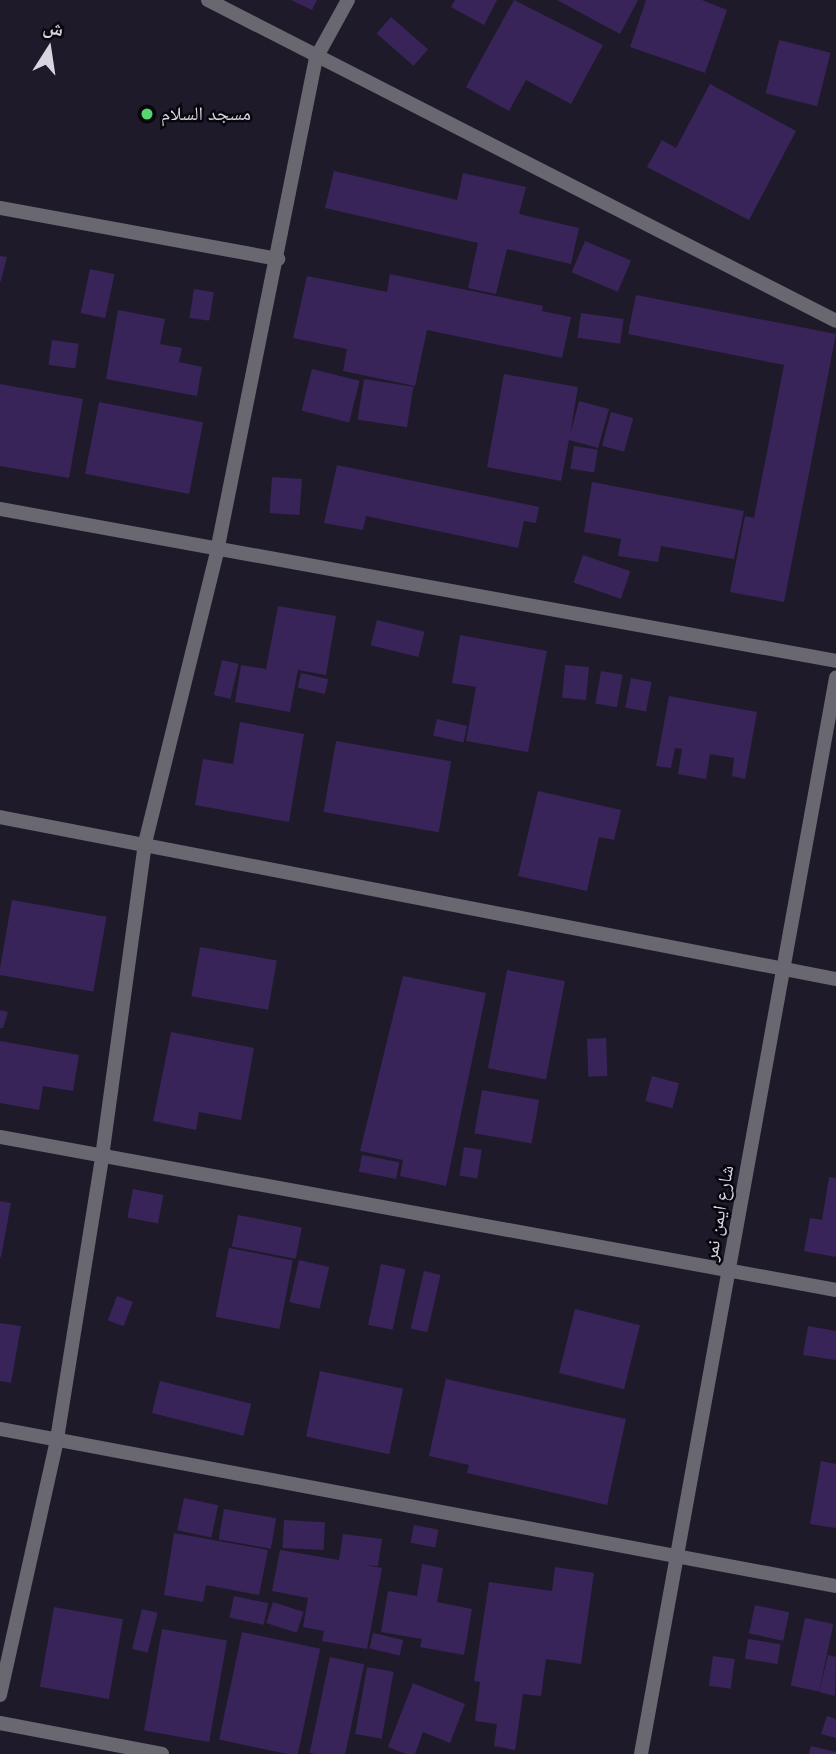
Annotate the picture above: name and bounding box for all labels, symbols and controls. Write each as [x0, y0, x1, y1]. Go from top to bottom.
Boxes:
north arrow [14, 14, 84, 84]
text: ش [41, 15, 66, 41]
place label: مسجد السلام [161, 103, 251, 125]
marker: مسجد السلام [139, 106, 155, 122]
street label: شارع ايمن نمر [699, 1163, 739, 1263]

